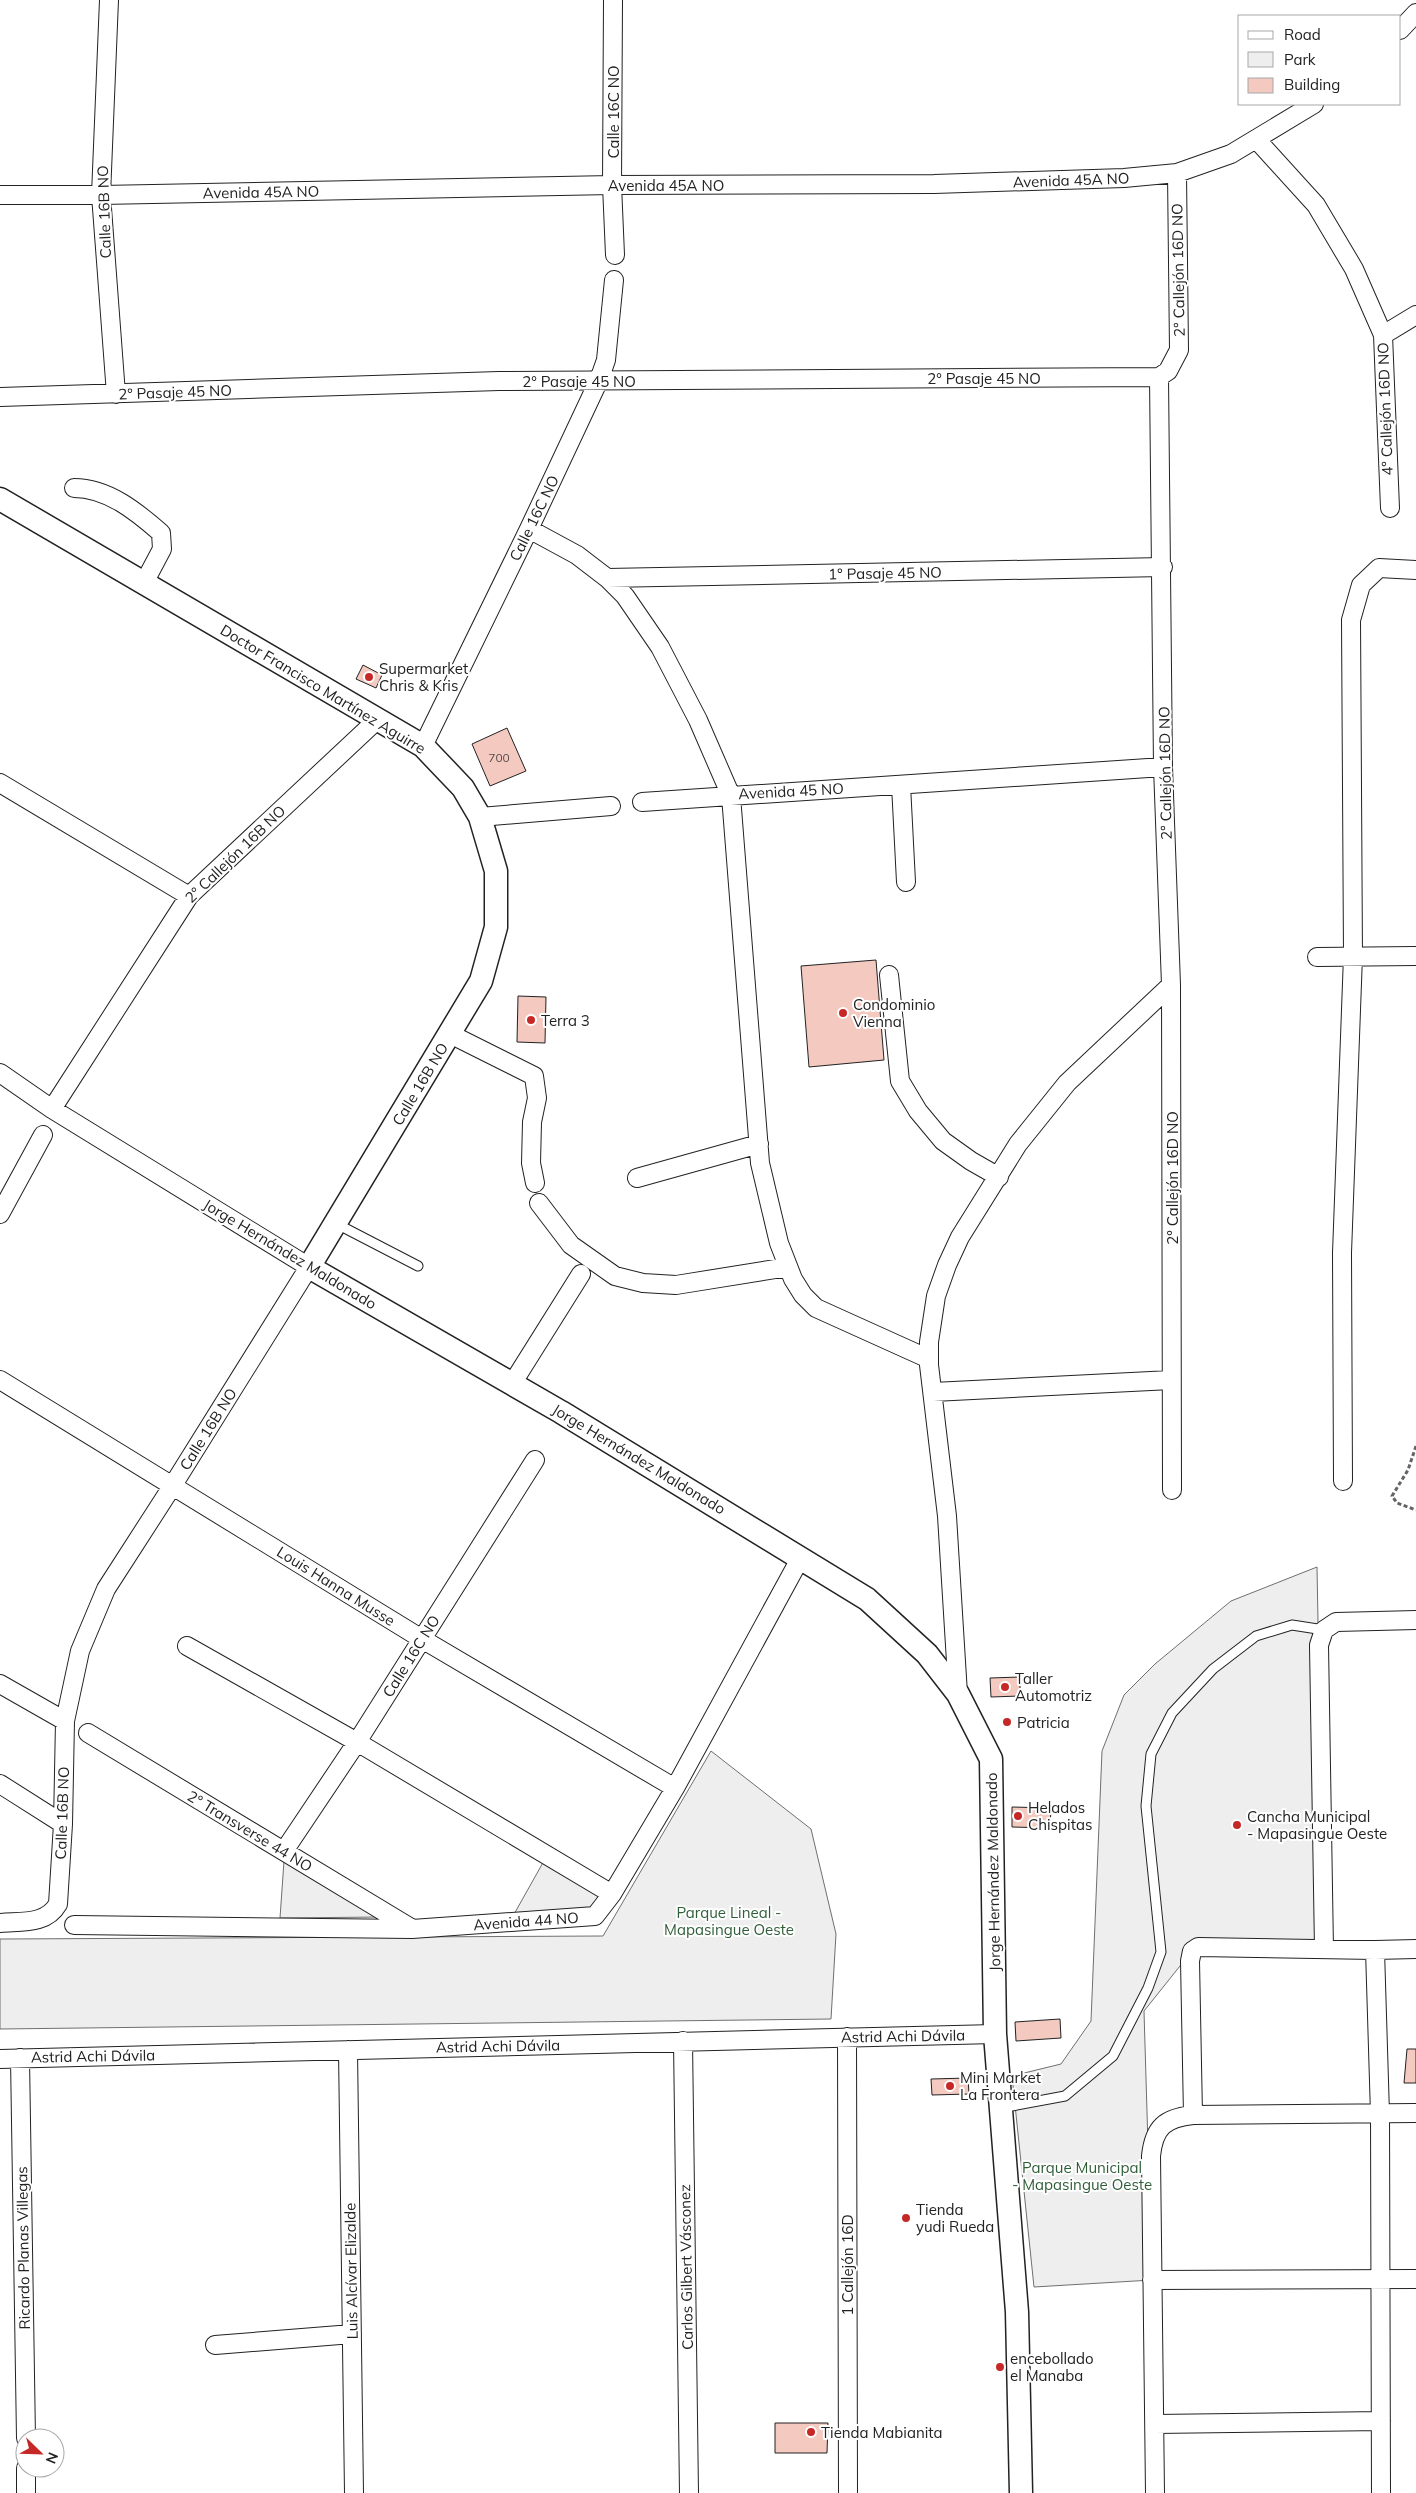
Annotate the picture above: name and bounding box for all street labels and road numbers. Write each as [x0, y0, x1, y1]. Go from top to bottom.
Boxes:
street label: Calle 16C NO [604, 65, 623, 159]
street label: Calle 16B NO [93, 165, 115, 259]
street label: Avenida 45A NO [1012, 168, 1130, 192]
street label: Avenida 45A NO [608, 176, 724, 195]
street label: Avenida 45A NO [203, 181, 319, 203]
street label: 2° Callejón 16D NO [1167, 203, 1189, 337]
street label: 4° Callejón 16D NO [1373, 342, 1397, 476]
street label: 2° Pasaje 45 NO [927, 369, 1041, 388]
street label: 2° Pasaje 45 NO [522, 372, 636, 391]
street label: 2° Pasaje 45 NO [118, 381, 232, 403]
street label: Calle 16C NO [505, 472, 563, 564]
street label: 1° Pasaje 45 NO [828, 563, 942, 583]
street label: Doctor Francisco Martínez Aguirre [217, 620, 429, 758]
street label: 2° Callejón 16D NO [1154, 706, 1176, 840]
street label: Avenida 45 NO [738, 779, 844, 803]
street label: 2° Callejón 16B NO [181, 801, 289, 907]
street label: Calle 16B NO [388, 1039, 452, 1129]
street label: 2° Callejón 16D NO [1163, 1111, 1182, 1245]
street label: Jorge Hernández Maldonado [200, 1195, 380, 1313]
street label: Calle 16B NO [175, 1384, 241, 1474]
street label: Jorge Hernández Maldonado [549, 1400, 729, 1518]
street label: Louis Hanna Musse [273, 1542, 399, 1630]
street label: Calle 16C NO [378, 1611, 444, 1701]
street label: Calle 16B NO [51, 1766, 73, 1860]
street label: Jorge Hernández Maldonado [982, 1772, 1004, 1972]
street label: 2° Transverse 44 NO [184, 1786, 316, 1876]
street label: Avenida 44 NO [473, 1908, 579, 1934]
street label: Astrid Achi Dávila [841, 2025, 965, 2047]
street label: Astrid Achi Dávila [436, 2035, 560, 2057]
street label: Astrid Achi Dávila [31, 2045, 155, 2067]
street label: Ricardo Planas Villegas [12, 2166, 34, 2330]
street label: Carlos Gilbert Vásconez [675, 2184, 697, 2350]
street label: Luis Alcívar Elizalde [340, 2202, 362, 2340]
street label: 1 Callejón 16D [838, 2214, 857, 2316]

